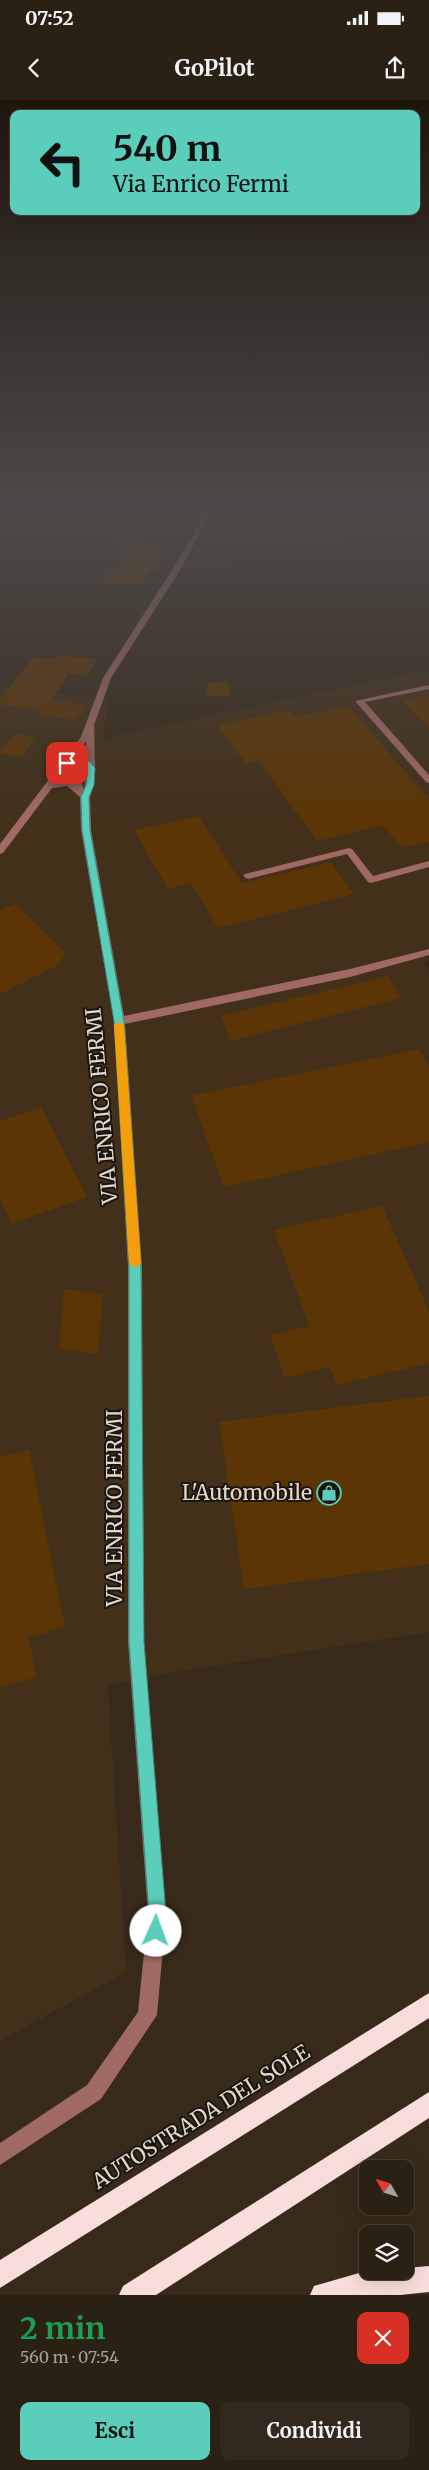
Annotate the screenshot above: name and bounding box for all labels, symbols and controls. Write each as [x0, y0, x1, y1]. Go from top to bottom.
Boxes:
text: 07:52 [25, 6, 74, 30]
icon: back [20, 54, 48, 82]
text: GoPilot [174, 54, 255, 82]
icon: share [381, 54, 409, 82]
text: 540 m [113, 127, 221, 171]
icon: left [30, 130, 95, 195]
text: Via Enrico Fermi [113, 170, 289, 198]
pin [46, 742, 88, 784]
icon: arrive [53, 749, 81, 777]
street label: VIA ENRICO FERMI [79, 1007, 124, 1206]
street label: VIA ENRICO FERMI [101, 1410, 128, 1607]
place label: L'Automobile [182, 1479, 312, 1506]
shop icon: L'Automobile [316, 1480, 342, 1506]
position arrow [129, 1904, 181, 1956]
street label: AUTOSTRADA DEL SOLE [86, 2038, 315, 2195]
north arrow [359, 2160, 414, 2215]
map controls [359, 2160, 414, 2280]
button: layers [359, 2225, 414, 2280]
text: 2 min [20, 2309, 105, 2347]
button: close [357, 2312, 409, 2364]
text: 560 m · 07:54 [20, 2347, 119, 2367]
button: Esci [20, 2402, 210, 2460]
button: Condividi [220, 2402, 409, 2460]

